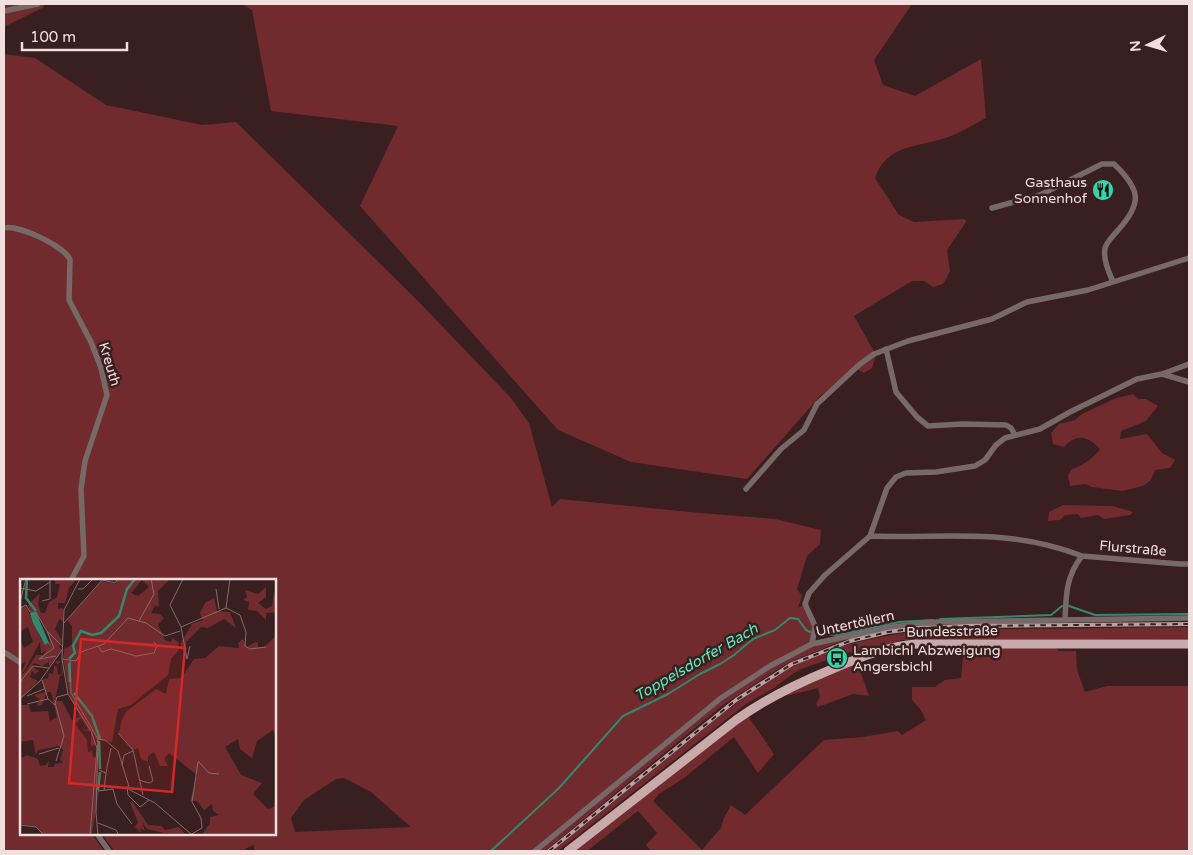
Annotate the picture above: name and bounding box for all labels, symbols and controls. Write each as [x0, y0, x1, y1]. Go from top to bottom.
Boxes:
scale bar [22, 20, 128, 52]
north arrow [1123, 20, 1173, 70]
text: 100 m [30, 28, 76, 46]
text: N [1127, 40, 1145, 52]
place label: Gasthaus Sonnenhof [1014, 174, 1088, 207]
restaurant icon: Gasthaus Sonnenhof [1091, 178, 1115, 202]
street label: Kreuth [95, 340, 124, 388]
street label: Flurstraße [1099, 537, 1167, 560]
inset map [20, 579, 276, 835]
street label: Untertöllern [814, 607, 896, 640]
water label: Toppelsdorfer Bach [631, 619, 762, 705]
street label: Bundesstraße [906, 622, 998, 641]
place label: Lambichl Abzweigung Angersbichl [853, 642, 1001, 675]
bus stop icon: Lambichl Abzweigung Angersbichl [825, 646, 849, 670]

